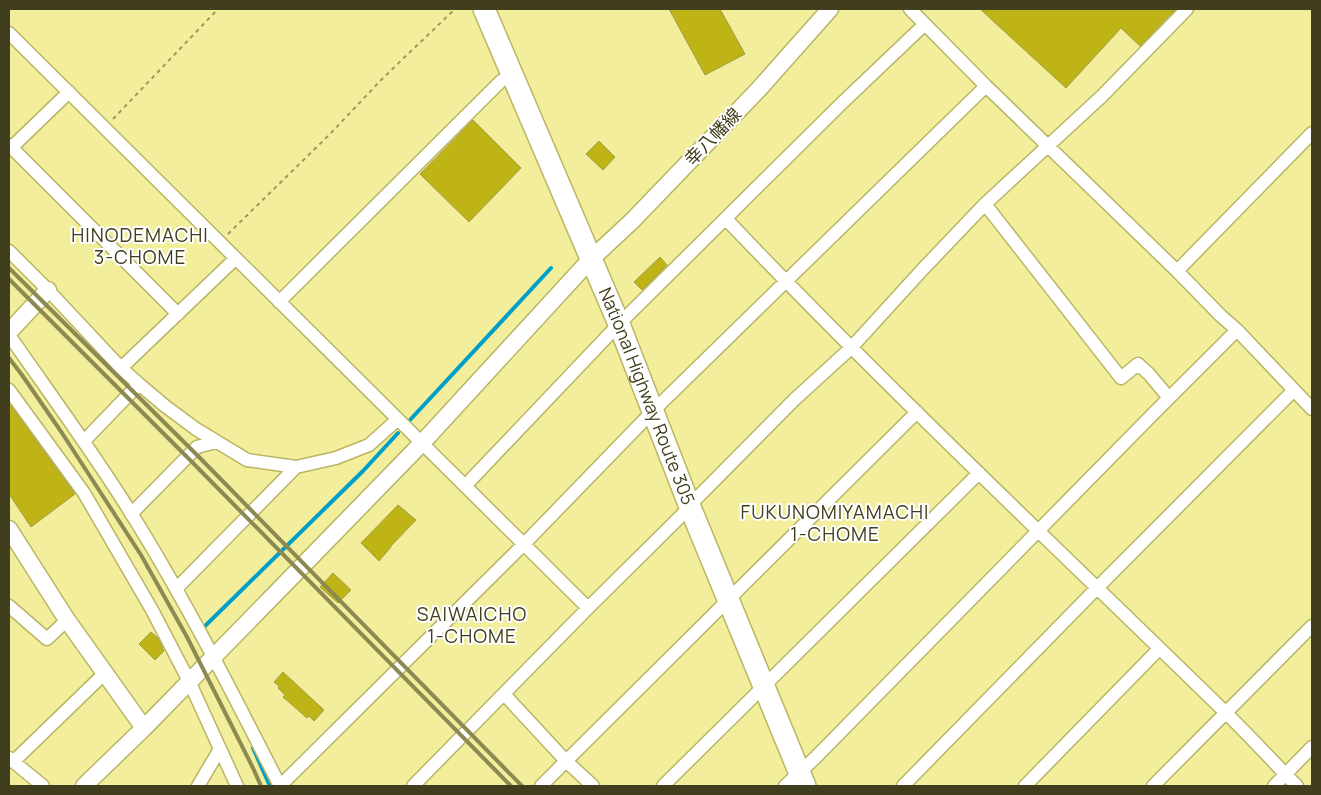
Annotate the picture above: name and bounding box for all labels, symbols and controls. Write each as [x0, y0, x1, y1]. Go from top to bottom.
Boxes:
street label: 幸八幡線 [679, 102, 746, 171]
district label: HINODEMACHI 3-CHOME [71, 222, 209, 270]
street label: National Highway Route 305 [594, 283, 701, 508]
district label: FUKUNOMIYAMACHI 1-CHOME [741, 499, 929, 547]
district label: SAIWAICHO 1-CHOME [417, 601, 527, 649]

